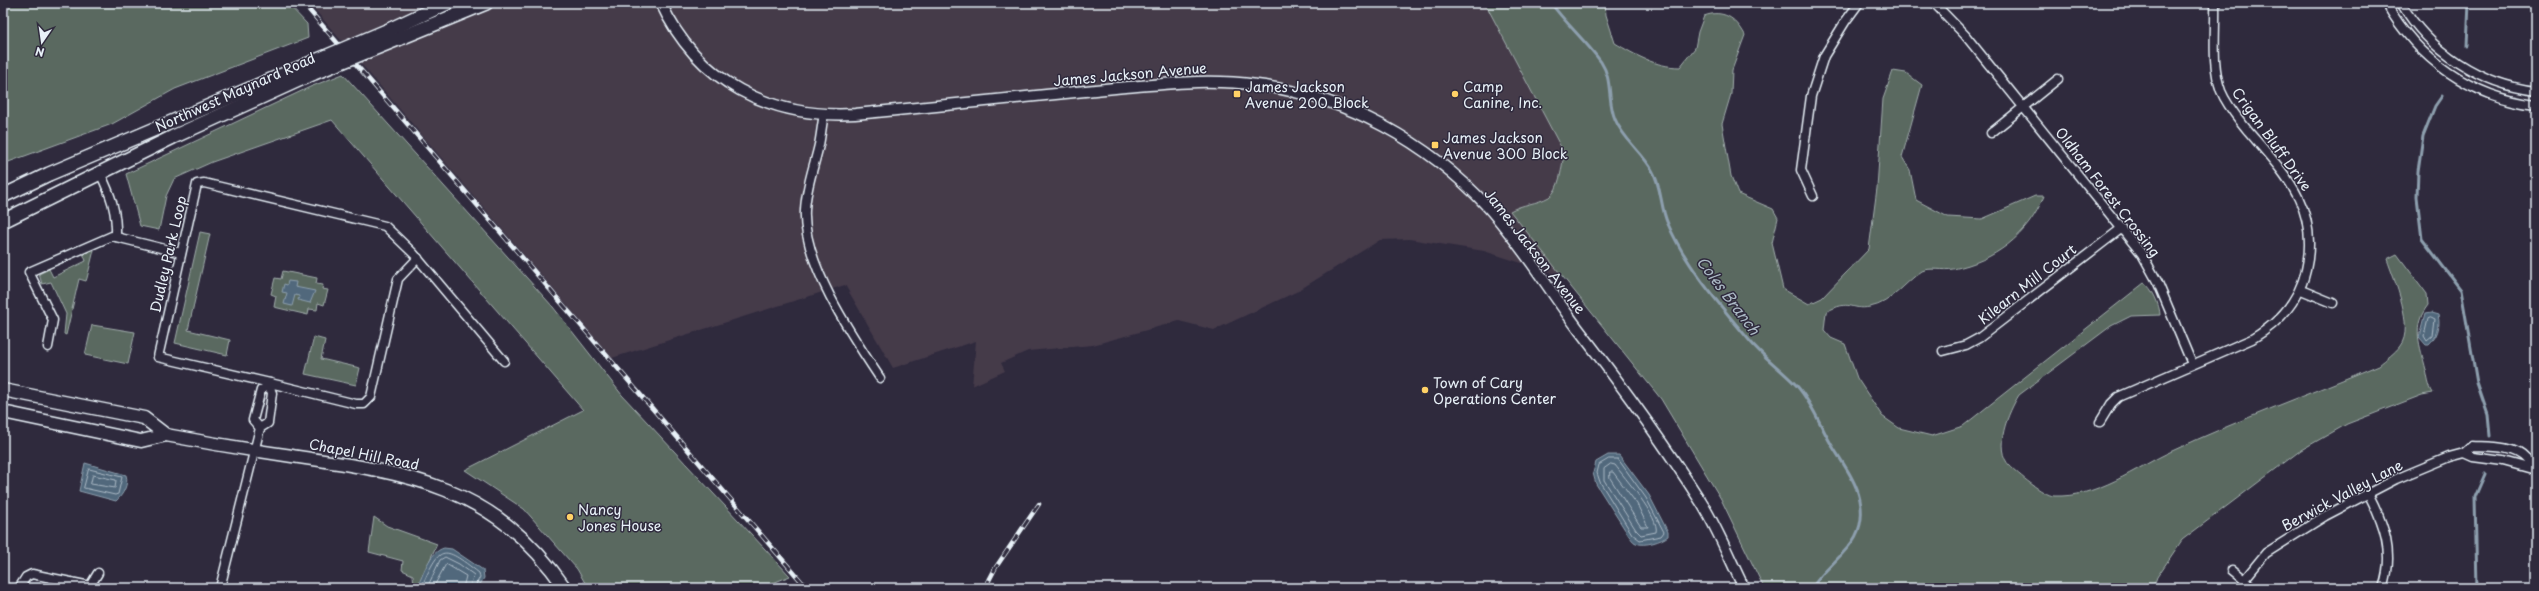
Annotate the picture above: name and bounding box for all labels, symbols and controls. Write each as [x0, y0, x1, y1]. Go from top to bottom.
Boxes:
north arrow [22, 22, 62, 62]
text: N [33, 43, 46, 61]
street label: Northwest Maynard Road [151, 47, 319, 137]
street label: James Jackson Avenue [1052, 57, 1208, 91]
place label: James Jackson Avenue 200 Block [1245, 76, 1369, 113]
place label: Camp Canine, Inc. [1463, 76, 1542, 113]
street label: Crigan Bluff Drive [2227, 83, 2317, 195]
marker: James Jackson Avenue 200 Block [1232, 89, 1242, 99]
marker: Camp Canine, Inc. [1450, 89, 1460, 99]
street label: Oldham Forest Crossing [2051, 123, 2165, 261]
place label: James Jackson Avenue 300 Block [1443, 127, 1568, 164]
marker: James Jackson Avenue 300 Block [1430, 140, 1440, 150]
street label: James Jackson Avenue [1479, 184, 1591, 318]
street label: Dudley Park Loop [144, 193, 192, 315]
street label: Kilearn Mill Court [1973, 239, 2081, 329]
water label: Coles Branch [1692, 251, 1766, 339]
place label: Town of Cary Operations Center [1433, 372, 1557, 409]
marker: Town of Cary Operations Center [1420, 385, 1430, 395]
street label: Chapel Hill Road [307, 433, 421, 475]
street label: Berwick Valley Lane [2278, 454, 2406, 536]
place label: Nancy Jones House [578, 499, 662, 536]
marker: Nancy Jones House [565, 512, 575, 522]

